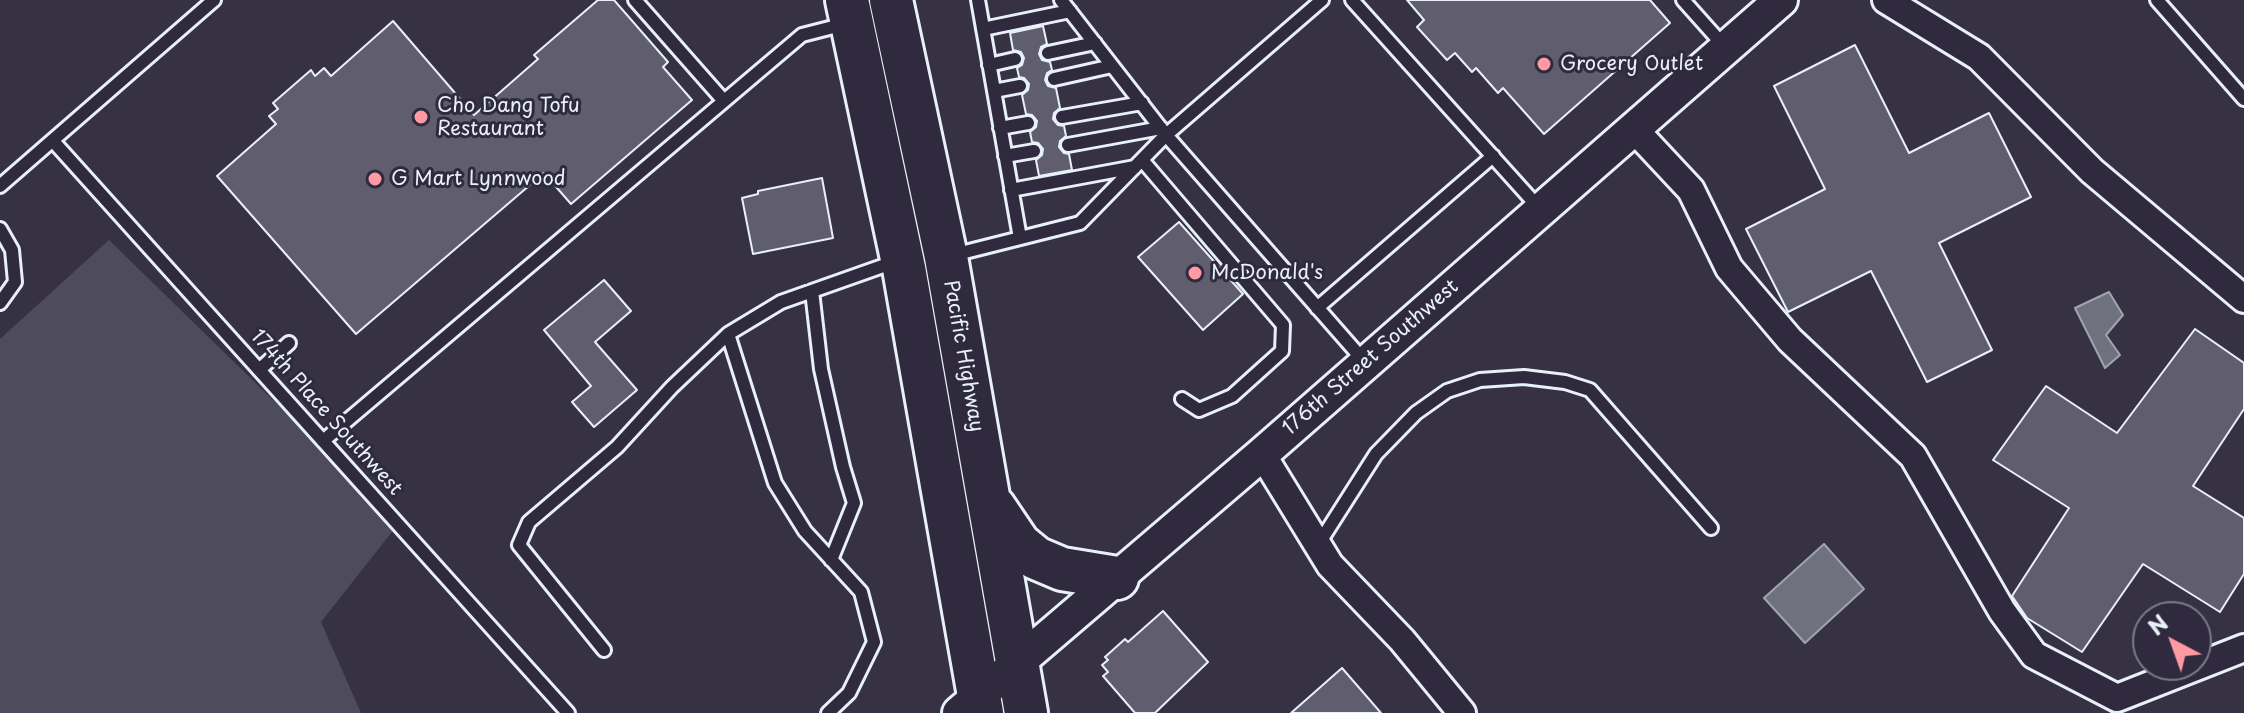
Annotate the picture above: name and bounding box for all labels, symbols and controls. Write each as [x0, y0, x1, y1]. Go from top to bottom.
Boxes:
place label: Grocery Outlet [1560, 52, 1703, 76]
marker: Grocery Outlet [1535, 55, 1553, 73]
place label: Cho Dang Tofu Restaurant [437, 94, 580, 141]
marker: Cho Dang Tofu Restaurant [412, 108, 430, 126]
place label: G Mart Lynnwood [391, 167, 565, 191]
marker: G Mart Lynnwood [366, 170, 384, 188]
place label: McDonald's [1211, 261, 1323, 285]
marker: McDonald's [1186, 264, 1204, 282]
street label: 176th Street Southwest [1278, 275, 1464, 441]
street label: Pacific Highway [938, 278, 988, 434]
street label: 174th Place Southwest [245, 325, 407, 501]
north arrow [2132, 601, 2212, 681]
text: N [2140, 606, 2175, 642]

